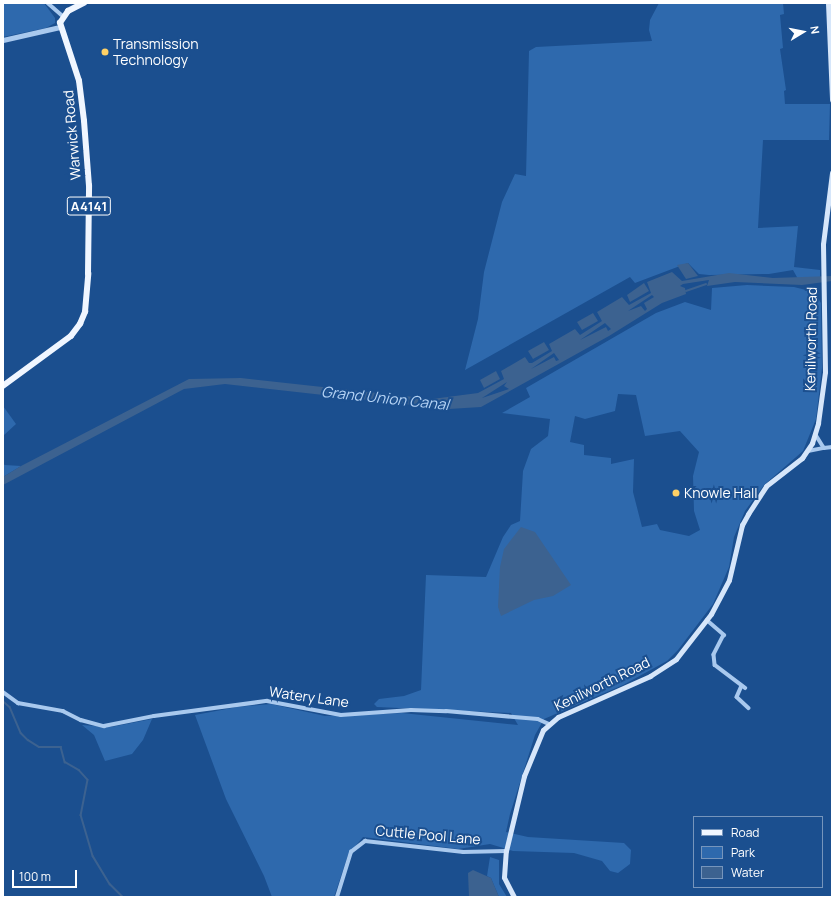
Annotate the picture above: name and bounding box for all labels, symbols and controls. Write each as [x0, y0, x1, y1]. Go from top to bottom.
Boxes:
north arrow [783, 12, 823, 52]
text: N [807, 25, 823, 35]
place label: Transmission Technology [113, 36, 199, 68]
marker: Transmission Technology [100, 47, 110, 57]
street label: Warwick Road [60, 89, 84, 181]
road number: A4141 [66, 195, 112, 217]
street label: Kenilworth Road [802, 287, 820, 391]
water label: Grand Union Canal [320, 382, 450, 414]
place label: Knowle Hall [684, 485, 757, 501]
marker: Knowle Hall [671, 488, 681, 498]
street label: Kenilworth Road [551, 654, 653, 714]
street label: Watery Lane [268, 683, 350, 711]
legend [693, 816, 823, 888]
street label: Cuttle Pool Lane [375, 822, 481, 848]
text: Road [731, 824, 759, 841]
text: Park [731, 844, 755, 861]
scale bar [14, 862, 79, 888]
text: Water [731, 864, 764, 881]
text: 100 m [19, 868, 51, 885]

